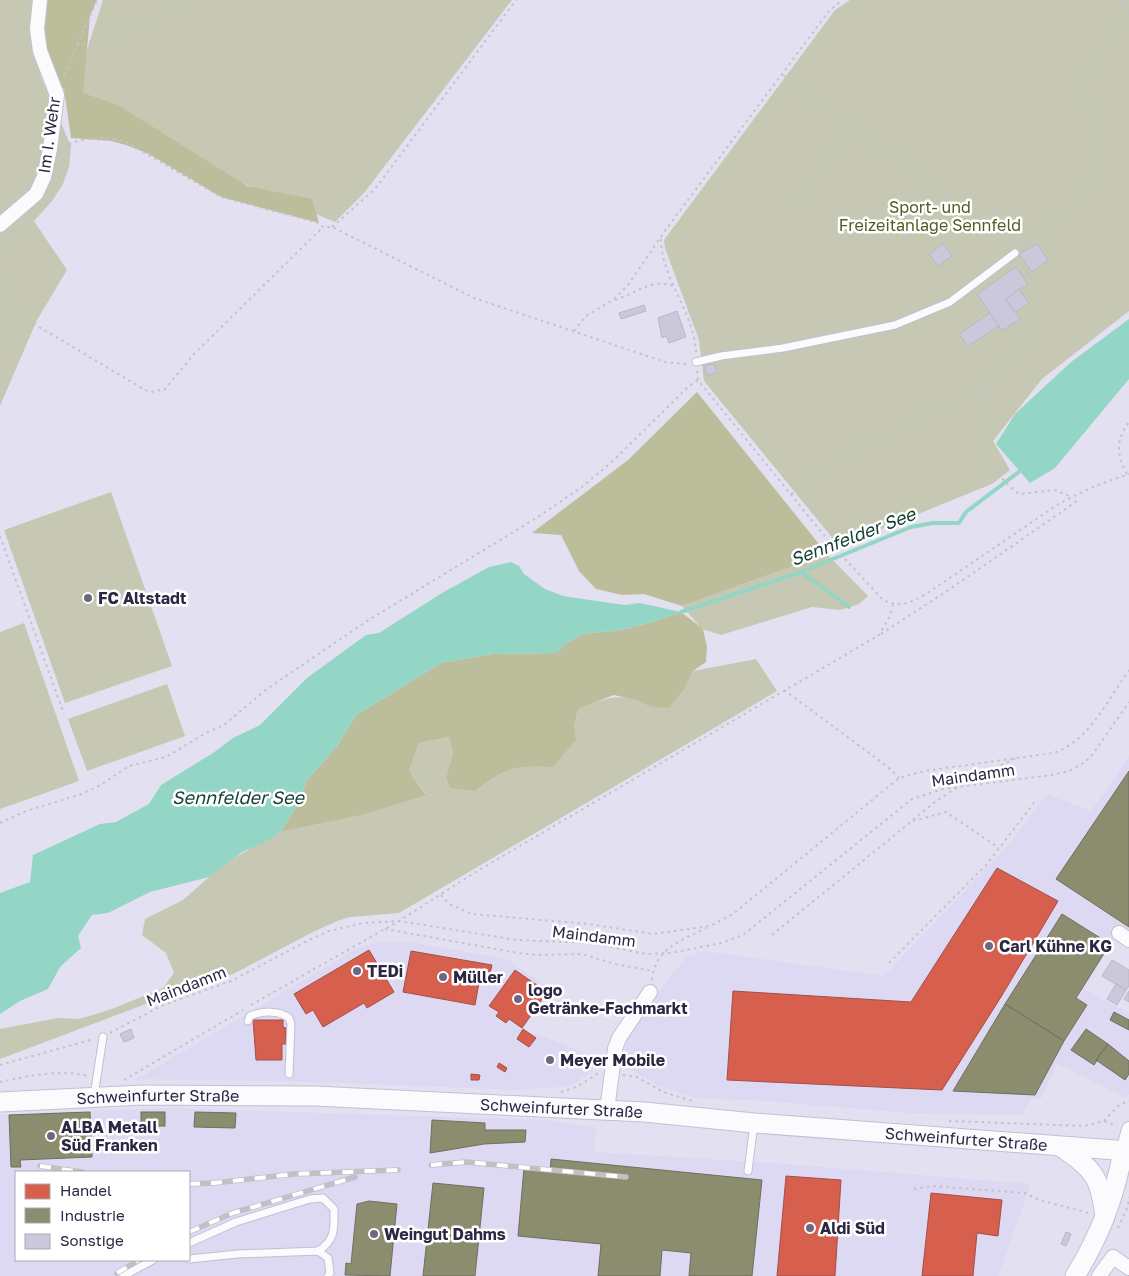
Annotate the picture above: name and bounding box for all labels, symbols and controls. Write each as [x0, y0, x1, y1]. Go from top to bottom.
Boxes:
street label: Im I. Wehr [34, 95, 64, 175]
park label: Sport- und Freizeitanlage Sennfeld [839, 197, 1021, 235]
water label: Sennfelder See [787, 502, 920, 570]
place label: FC Altstadt [98, 588, 186, 608]
marker: FC Altstadt [82, 592, 94, 604]
street label: Maindamm [930, 759, 1016, 791]
water label: Sennfelder See [172, 786, 306, 808]
street label: Maindamm [551, 921, 637, 951]
place label: Carl Kühne KG [999, 936, 1112, 956]
marker: Carl Kühne KG [983, 940, 995, 952]
place label: TEDi [367, 961, 403, 981]
street label: Maindamm [143, 962, 229, 1010]
marker: TEDi [351, 965, 363, 977]
place label: Müller [453, 967, 503, 987]
marker: Müller [437, 971, 449, 983]
place label: logo Getränke-Fachmarkt [528, 980, 688, 1018]
marker: logo Getränke-Fachmarkt [512, 993, 524, 1005]
place label: Meyer Mobile [560, 1050, 665, 1070]
marker: Meyer Mobile [544, 1054, 556, 1066]
street label: Schweinfurter Straße [76, 1085, 239, 1108]
street label: Schweinfurter Straße [480, 1094, 643, 1122]
place label: ALBA Metall Süd Franken [61, 1117, 158, 1155]
street label: Schweinfurter Straße [884, 1123, 1048, 1155]
marker: ALBA Metall Süd Franken [45, 1130, 57, 1142]
legend [15, 1171, 190, 1261]
text: Handel [60, 1181, 112, 1199]
text: Industrie [60, 1206, 125, 1224]
place label: Aldi Süd [820, 1218, 885, 1238]
marker: Aldi Süd [804, 1222, 816, 1234]
place label: Weingut Dahms [384, 1224, 506, 1244]
marker: Weingut Dahms [368, 1228, 380, 1240]
text: Sonstige [60, 1231, 124, 1249]

